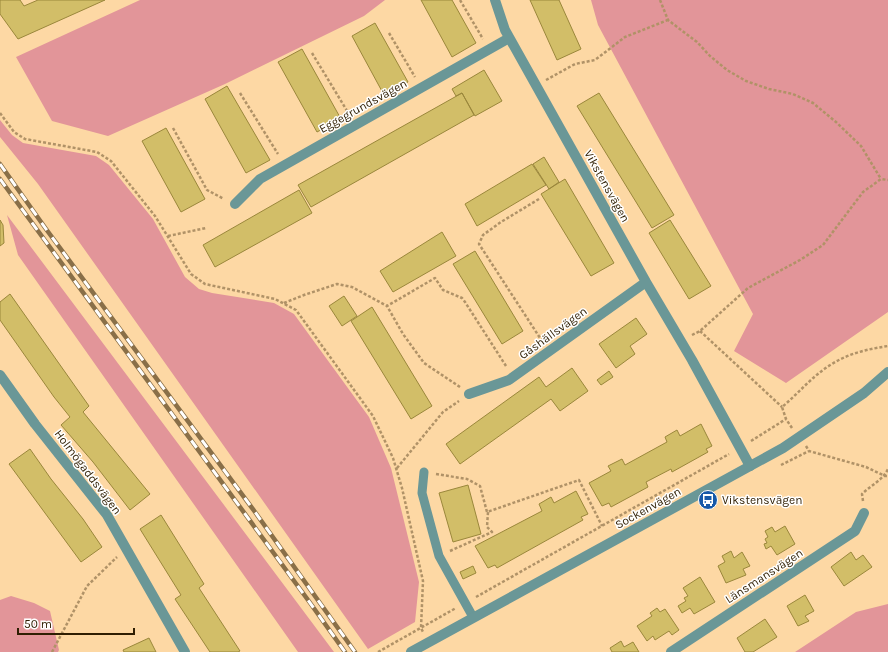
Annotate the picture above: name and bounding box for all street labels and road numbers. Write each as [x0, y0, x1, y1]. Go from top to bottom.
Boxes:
street label: Eggegrundsvägen [317, 76, 409, 136]
street label: Vikstensvägen [581, 147, 633, 225]
street label: Gåshällsvägen [516, 304, 590, 362]
street label: Holmögaddsvägen [52, 427, 124, 517]
street label: Sockenvägen [613, 484, 683, 532]
street label: Länsmansvägen [722, 546, 806, 606]

